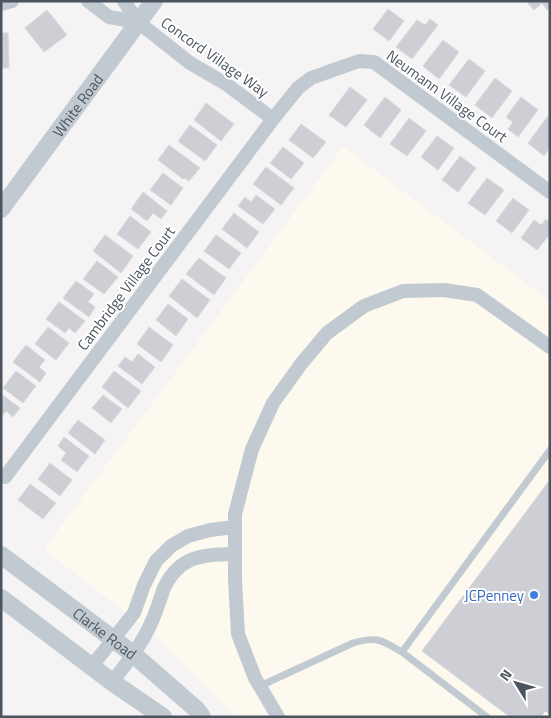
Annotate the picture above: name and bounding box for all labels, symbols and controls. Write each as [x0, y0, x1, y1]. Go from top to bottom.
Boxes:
street label: Concord Village Way [156, 11, 274, 103]
street label: Neumann Village Court [382, 44, 513, 148]
street label: White Road [46, 69, 108, 141]
street label: Cambridge Village Court [72, 220, 181, 355]
place label: JCPenney [464, 584, 524, 607]
marker: JCPenney [528, 589, 540, 601]
street label: Clarke Road [68, 601, 142, 665]
north arrow [491, 658, 541, 708]
text: N [494, 665, 517, 685]

